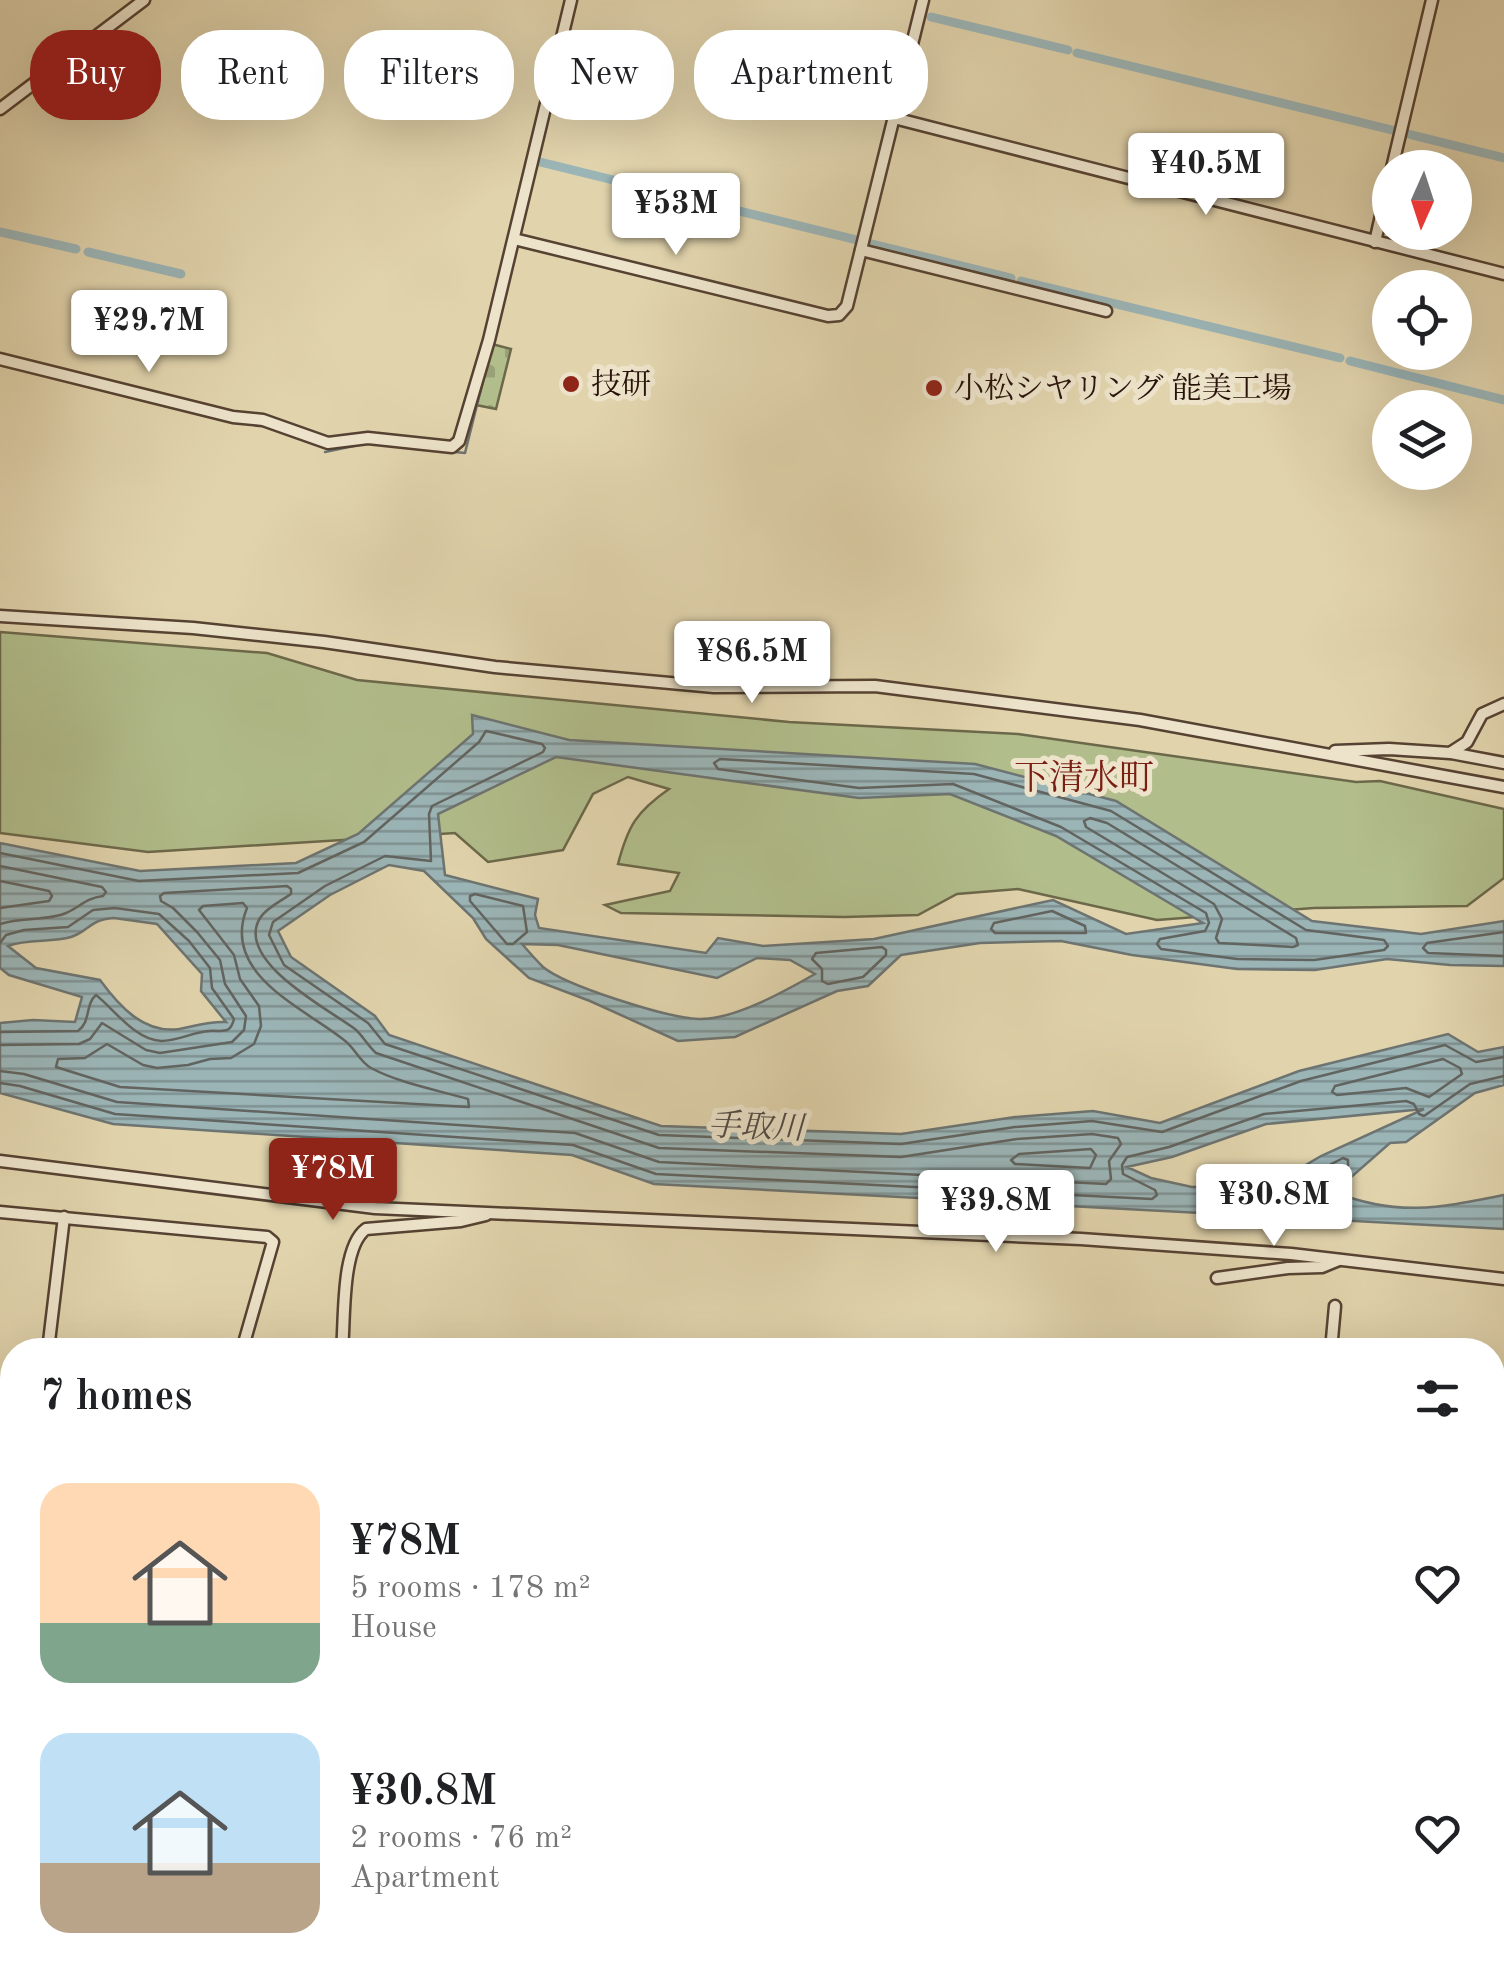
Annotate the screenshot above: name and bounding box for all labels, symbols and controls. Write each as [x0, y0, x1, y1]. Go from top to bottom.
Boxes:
chip: Buy [30, 30, 161, 120]
chip: Rent [181, 30, 324, 120]
chip: Filters [344, 30, 514, 120]
chip: New [534, 30, 674, 120]
chip: Apartment [694, 30, 928, 120]
pin: ¥40.5M [1125, 133, 1287, 218]
text: ¥40.5M [1150, 149, 1262, 181]
north arrow [1372, 150, 1472, 250]
map controls [1372, 150, 1472, 490]
pin: ¥53M [617, 173, 735, 258]
text: ¥53M [634, 189, 718, 221]
button: locate [1372, 270, 1472, 370]
pin: ¥29.7M [68, 290, 230, 375]
text: ¥29.7M [93, 306, 205, 338]
place label: 技研 [591, 369, 651, 401]
place label: 小松シヤリング 能美工場 [954, 372, 1292, 405]
marker: 技研 [560, 373, 582, 395]
marker: 小松シヤリング 能美工場 [923, 377, 945, 399]
button: layers [1372, 390, 1472, 490]
pin: ¥86.5M [671, 621, 833, 706]
text: ¥86.5M [696, 637, 808, 669]
district label: 下清水町 [1014, 759, 1154, 797]
water label: 手取川 [707, 1108, 808, 1147]
pin: ¥78M [274, 1138, 392, 1223]
text: ¥78M [291, 1154, 375, 1186]
pin: ¥30.8M [1193, 1164, 1355, 1249]
pin: ¥39.8M [915, 1170, 1077, 1255]
text: ¥30.8M [1218, 1180, 1330, 1212]
text: ¥39.8M [940, 1186, 1052, 1218]
icon: filters [1410, 1371, 1465, 1426]
text: 7 homes [40, 1377, 192, 1419]
text: ¥78M [350, 1522, 460, 1564]
icon: home [120, 1523, 240, 1643]
icon: heart [1410, 1556, 1465, 1611]
text: 5 rooms · 178 m² [350, 1573, 591, 1605]
text: House [350, 1613, 437, 1645]
text: ¥30.8M [350, 1772, 497, 1814]
icon: home [120, 1773, 240, 1893]
icon: heart [1410, 1806, 1465, 1861]
text: 2 rooms · 76 m² [350, 1823, 572, 1855]
text: Apartment [350, 1863, 500, 1895]

